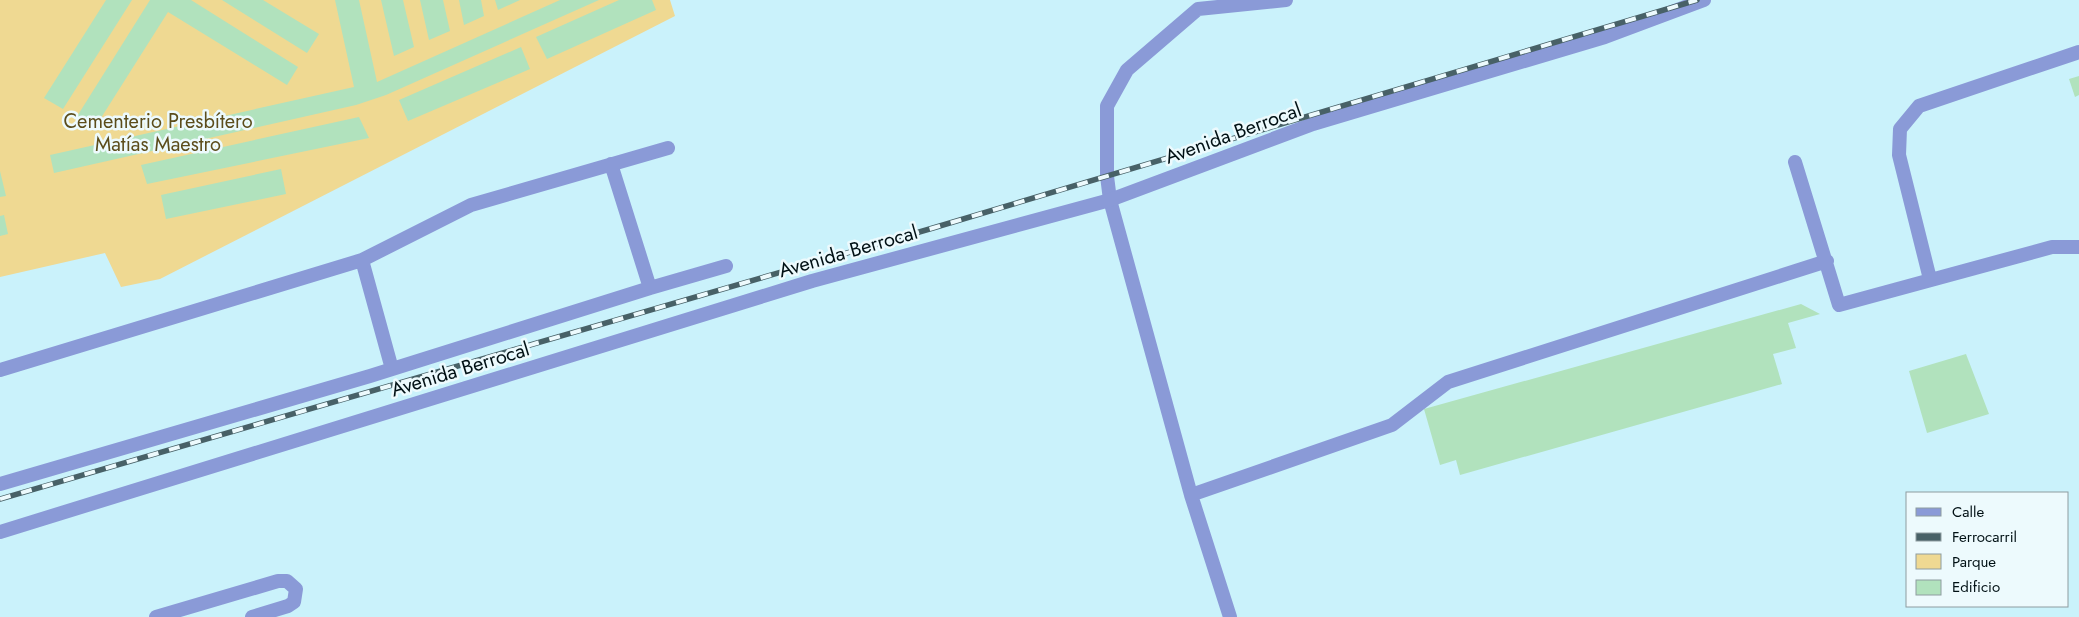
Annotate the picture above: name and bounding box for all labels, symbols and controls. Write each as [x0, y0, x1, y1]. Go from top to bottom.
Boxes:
street label: Avenida Berrocal [1161, 95, 1305, 172]
park label: Cementerio Presbítero Matías Maestro [63, 107, 253, 159]
street label: Avenida Berrocal [775, 218, 921, 285]
street label: Avenida Berrocal [387, 335, 533, 404]
legend [1906, 492, 2069, 607]
text: Calle [1952, 501, 1984, 523]
text: Ferrocarril [1952, 526, 2017, 548]
text: Parque [1952, 551, 1996, 573]
text: Edificio [1952, 576, 2000, 598]

